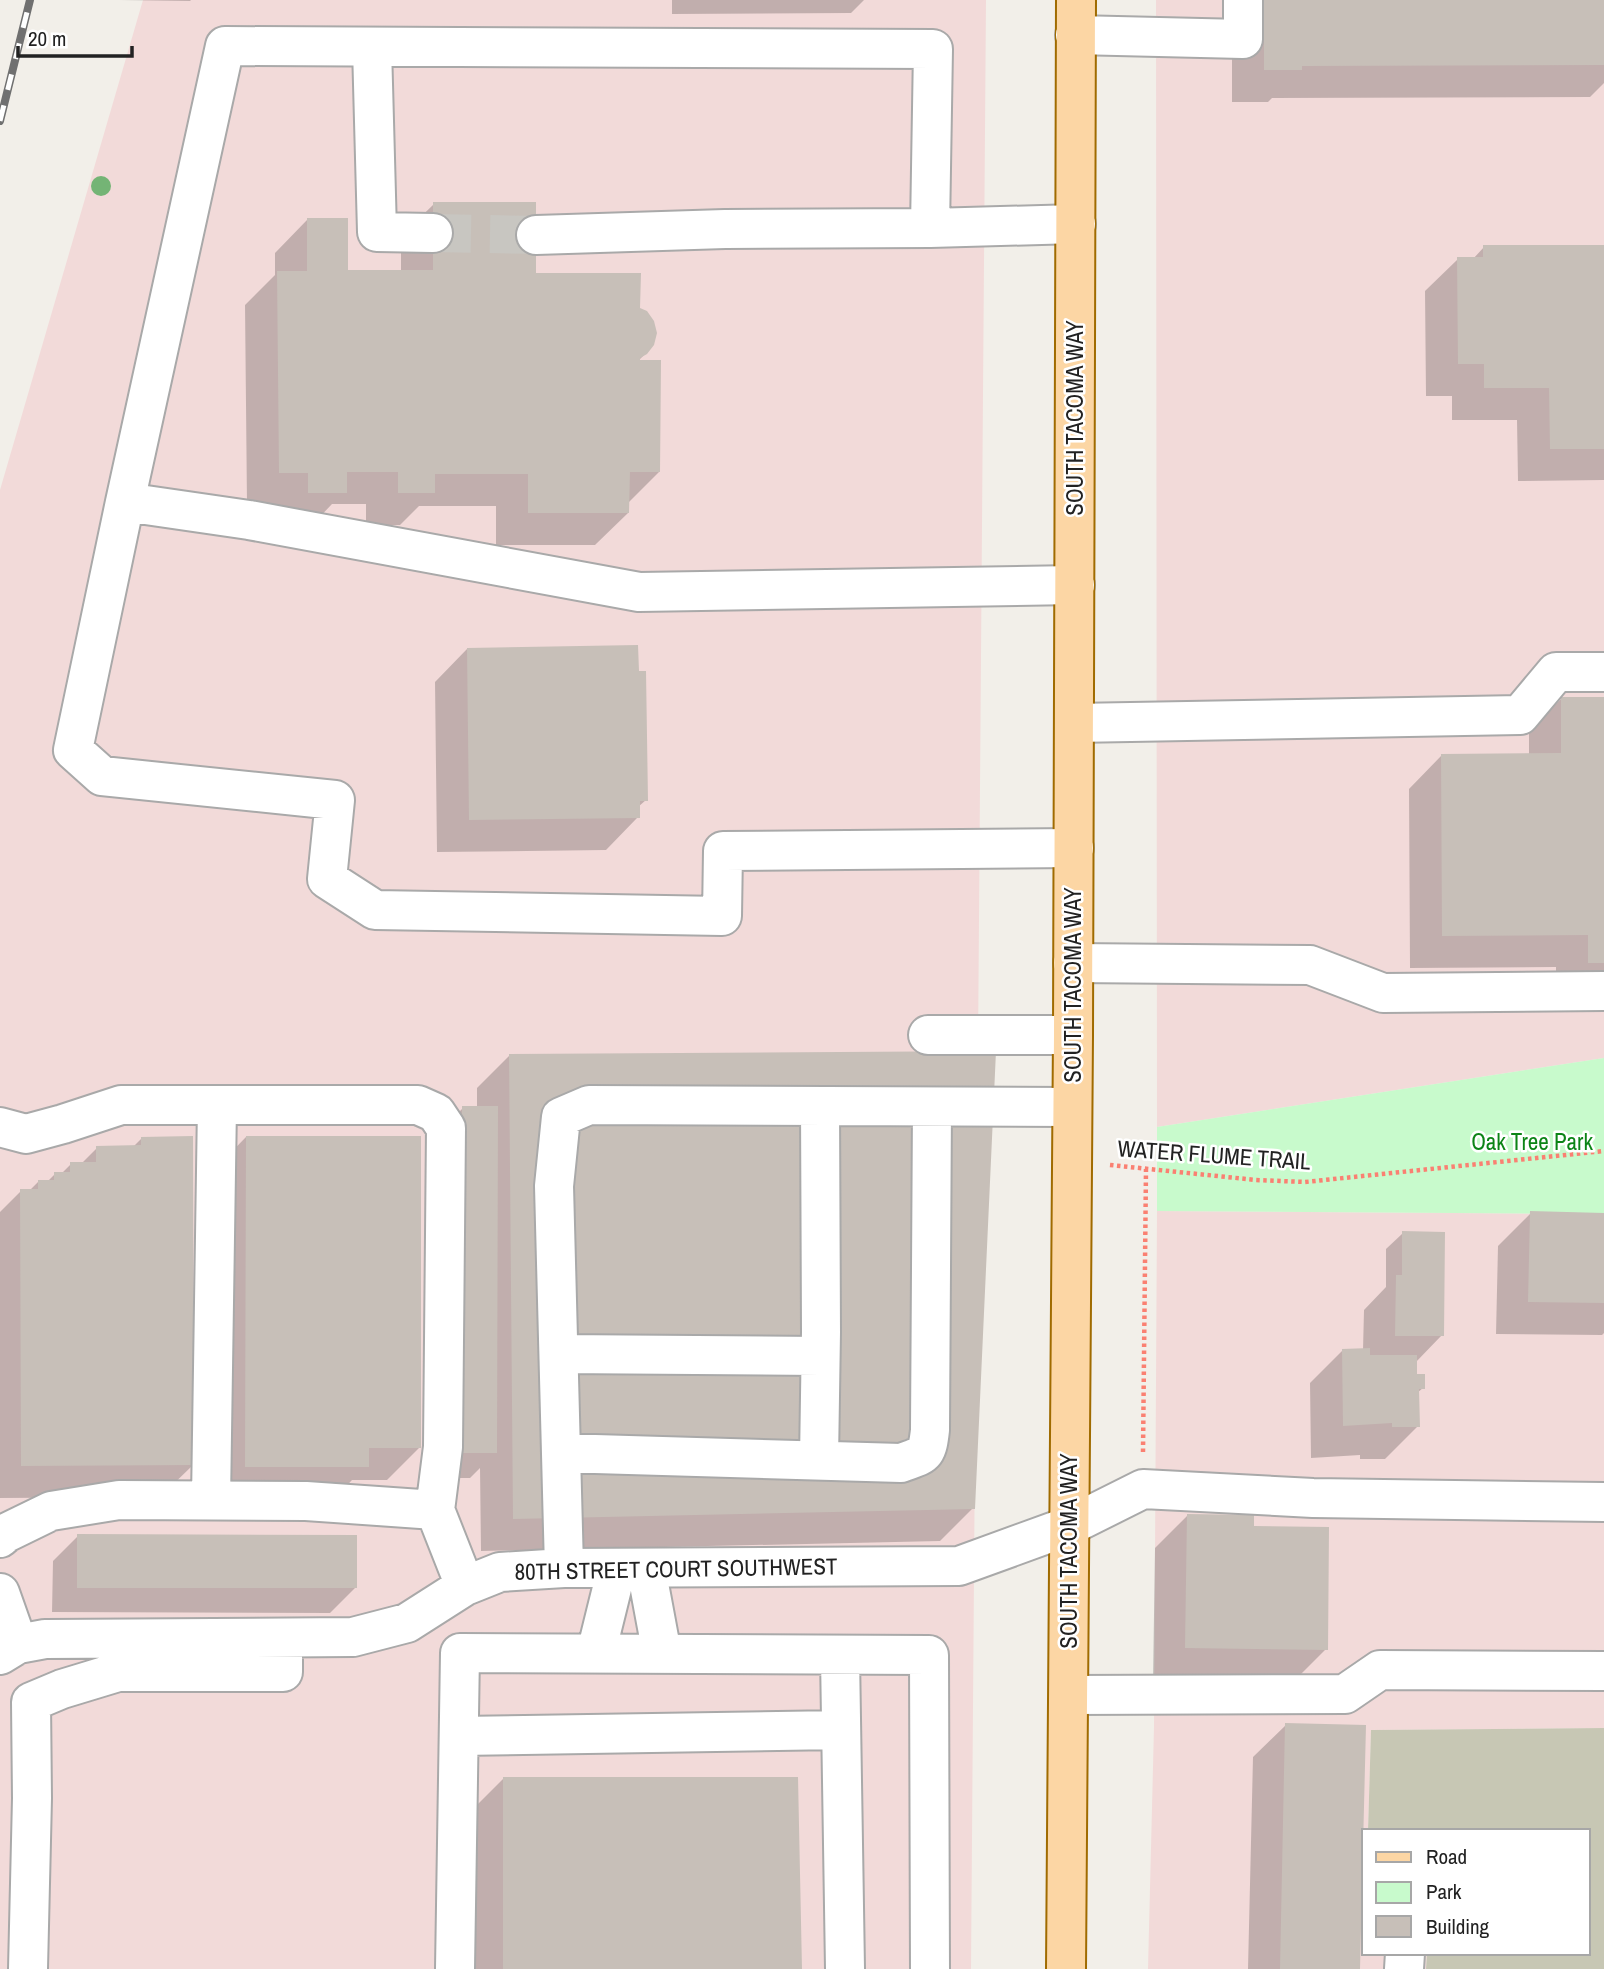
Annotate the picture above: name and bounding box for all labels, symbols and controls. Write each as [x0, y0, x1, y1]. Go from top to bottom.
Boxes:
scale bar [18, 14, 131, 58]
text: 20 m [28, 24, 66, 53]
street label: SOUTH TACOMA WAY [1059, 320, 1090, 516]
street label: SOUTH TACOMA WAY [1057, 887, 1088, 1083]
park label: Oak Tree Park [1471, 1126, 1593, 1157]
street label: WATER FLUME TRAIL [1116, 1132, 1312, 1177]
street label: SOUTH TACOMA WAY [1053, 1453, 1084, 1649]
street label: 80TH STREET COURT SOUTHWEST [514, 1550, 838, 1587]
legend [1362, 1829, 1590, 1955]
text: Road [1426, 1842, 1467, 1871]
text: Park [1426, 1877, 1462, 1906]
text: Building [1426, 1912, 1490, 1941]

